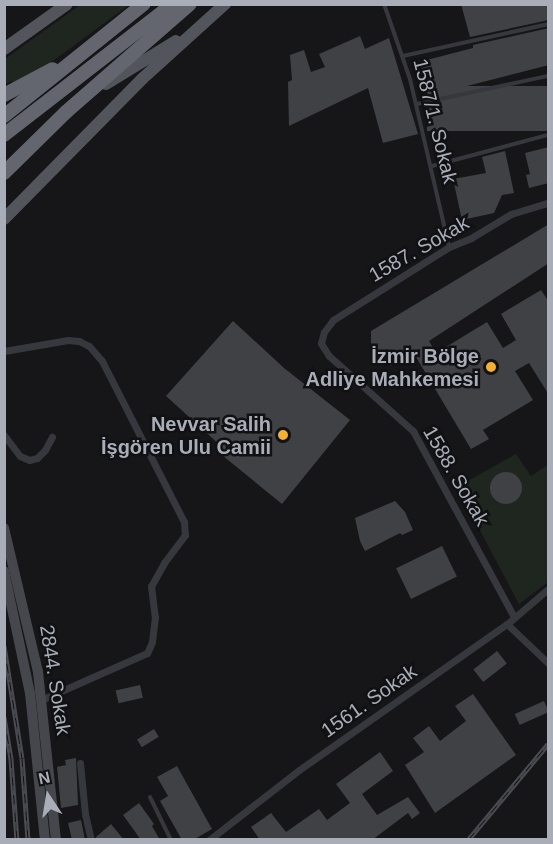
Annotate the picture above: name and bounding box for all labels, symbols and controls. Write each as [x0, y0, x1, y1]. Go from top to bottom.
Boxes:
street label: 1587/1. Sokak [408, 56, 462, 186]
street label: 1587. Sokak [365, 211, 473, 287]
place label: İzmir Bölge Adliye Mahkemesi [306, 344, 479, 391]
marker: İzmir Bölge Adliye Mahkemesi [484, 360, 498, 374]
place label: Nevvar Salih İşgören Ulu Camii [101, 412, 271, 459]
street label: 1588. Sokak [418, 422, 494, 530]
marker: Nevvar Salih İşgören Ulu Camii [276, 428, 290, 442]
street label: 2844. Sokak [34, 623, 76, 737]
street label: 1561. Sokak [317, 659, 421, 743]
north arrow [18, 766, 78, 826]
text: N [37, 768, 52, 787]

